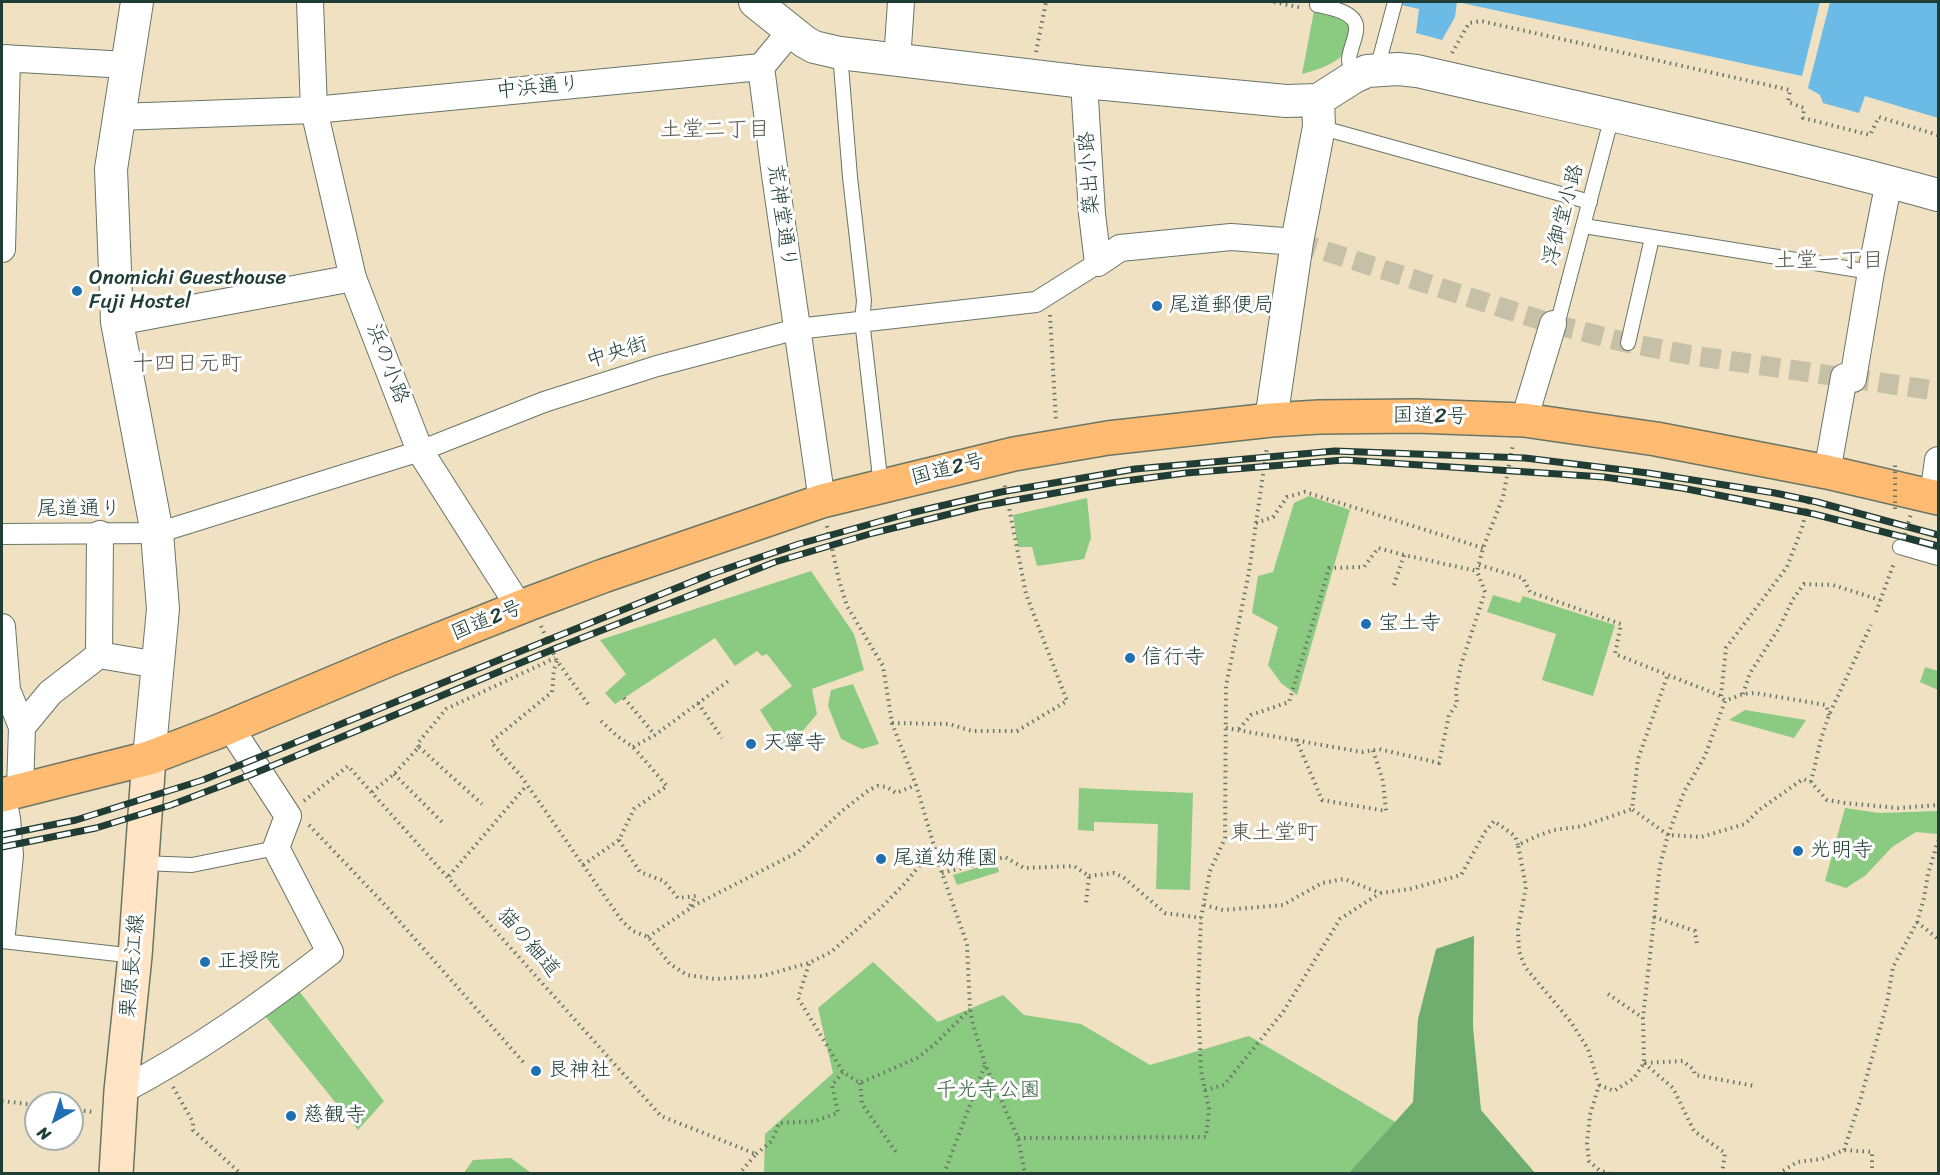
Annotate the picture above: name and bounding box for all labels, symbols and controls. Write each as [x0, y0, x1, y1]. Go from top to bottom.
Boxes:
street label: 中浜通り [495, 72, 581, 104]
district label: 土堂二丁目 [660, 117, 770, 143]
street label: 築出小路 [1075, 130, 1105, 216]
street label: 浮御堂小路 [1538, 161, 1590, 269]
street label: 荒神堂通り [761, 162, 801, 270]
district label: 土堂一丁目 [1774, 248, 1884, 274]
place label: Onomichi Guesthouse Fuji Hostel [89, 266, 286, 316]
marker: Onomichi Guesthouse Fuji Hostel [70, 284, 84, 298]
place label: 尾道郵便局 [1169, 293, 1274, 319]
marker: 尾道郵便局 [1150, 299, 1164, 313]
street label: 浜の小路 [360, 320, 414, 408]
street label: 中央街 [583, 332, 651, 374]
district label: 十四日元町 [132, 351, 242, 377]
street label: 国道2号 [1392, 404, 1468, 430]
street label: 国道2号 [909, 449, 987, 491]
street label: 尾道通り [37, 497, 121, 523]
street label: 国道2号 [447, 595, 527, 647]
place label: 宝土寺 [1378, 611, 1441, 637]
marker: 宝土寺 [1359, 617, 1373, 631]
place label: 信行寺 [1142, 645, 1205, 671]
marker: 信行寺 [1123, 651, 1137, 665]
place label: 天寧寺 [763, 731, 826, 757]
marker: 天寧寺 [744, 737, 758, 751]
district label: 東土堂町 [1230, 820, 1318, 846]
place label: 光明寺 [1810, 838, 1873, 864]
marker: 光明寺 [1791, 844, 1805, 858]
place label: 尾道幼稚園 [893, 846, 998, 872]
marker: 尾道幼稚園 [874, 852, 888, 866]
street label: 猫の細道 [491, 903, 565, 983]
street label: 栗原長江線 [116, 913, 150, 1019]
place label: 正授院 [217, 949, 280, 975]
marker: 正授院 [198, 955, 212, 969]
place label: 艮神社 [548, 1058, 611, 1084]
marker: 艮神社 [529, 1064, 543, 1078]
park label: 千光寺公園 [936, 1078, 1040, 1104]
north arrow [24, 1091, 84, 1151]
place label: 慈観寺 [303, 1103, 366, 1129]
marker: 慈観寺 [284, 1109, 298, 1123]
text: N [30, 1119, 57, 1149]

